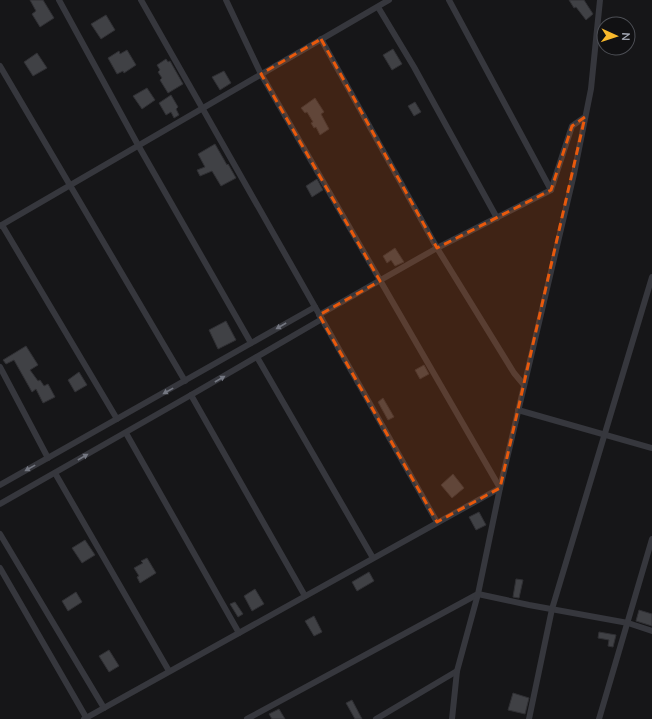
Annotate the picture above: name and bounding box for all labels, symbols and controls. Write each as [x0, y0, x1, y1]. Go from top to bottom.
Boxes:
north arrow [596, 16, 636, 56]
text: N [619, 32, 633, 41]
one-way arrow [275, 323, 287, 330]
one-way arrow [214, 375, 226, 382]
one-way arrow [162, 387, 174, 394]
one-way arrow [77, 454, 88, 461]
one-way arrow [24, 465, 36, 471]

